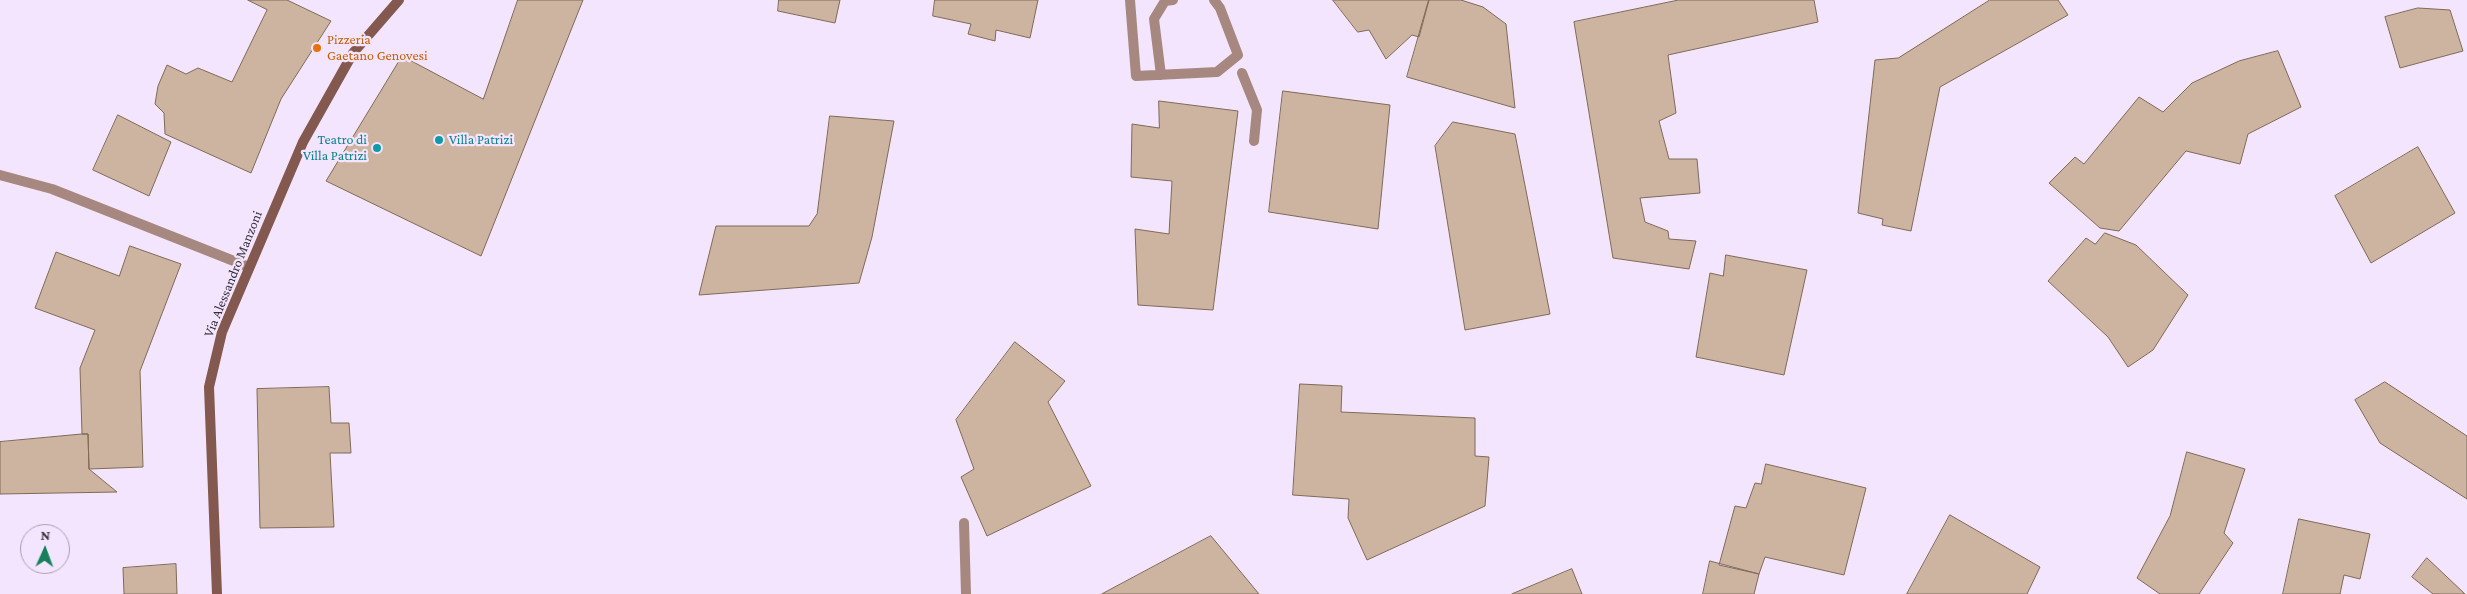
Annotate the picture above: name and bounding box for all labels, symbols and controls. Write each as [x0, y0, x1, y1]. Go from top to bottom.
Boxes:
place label: Pizzeria Gaetano Genovesi [327, 32, 428, 64]
marker: Pizzeria Gaetano Genovesi [311, 42, 323, 54]
place label: Teatro di Villa Patrizi [303, 132, 367, 164]
place label: Villa Patrizi [449, 132, 513, 148]
marker: Villa Patrizi [433, 134, 445, 146]
marker: Teatro di Villa Patrizi [371, 142, 383, 154]
street label: Via Alessandro Manzoni [200, 208, 266, 340]
north arrow [20, 524, 70, 574]
text: N [40, 527, 51, 543]

